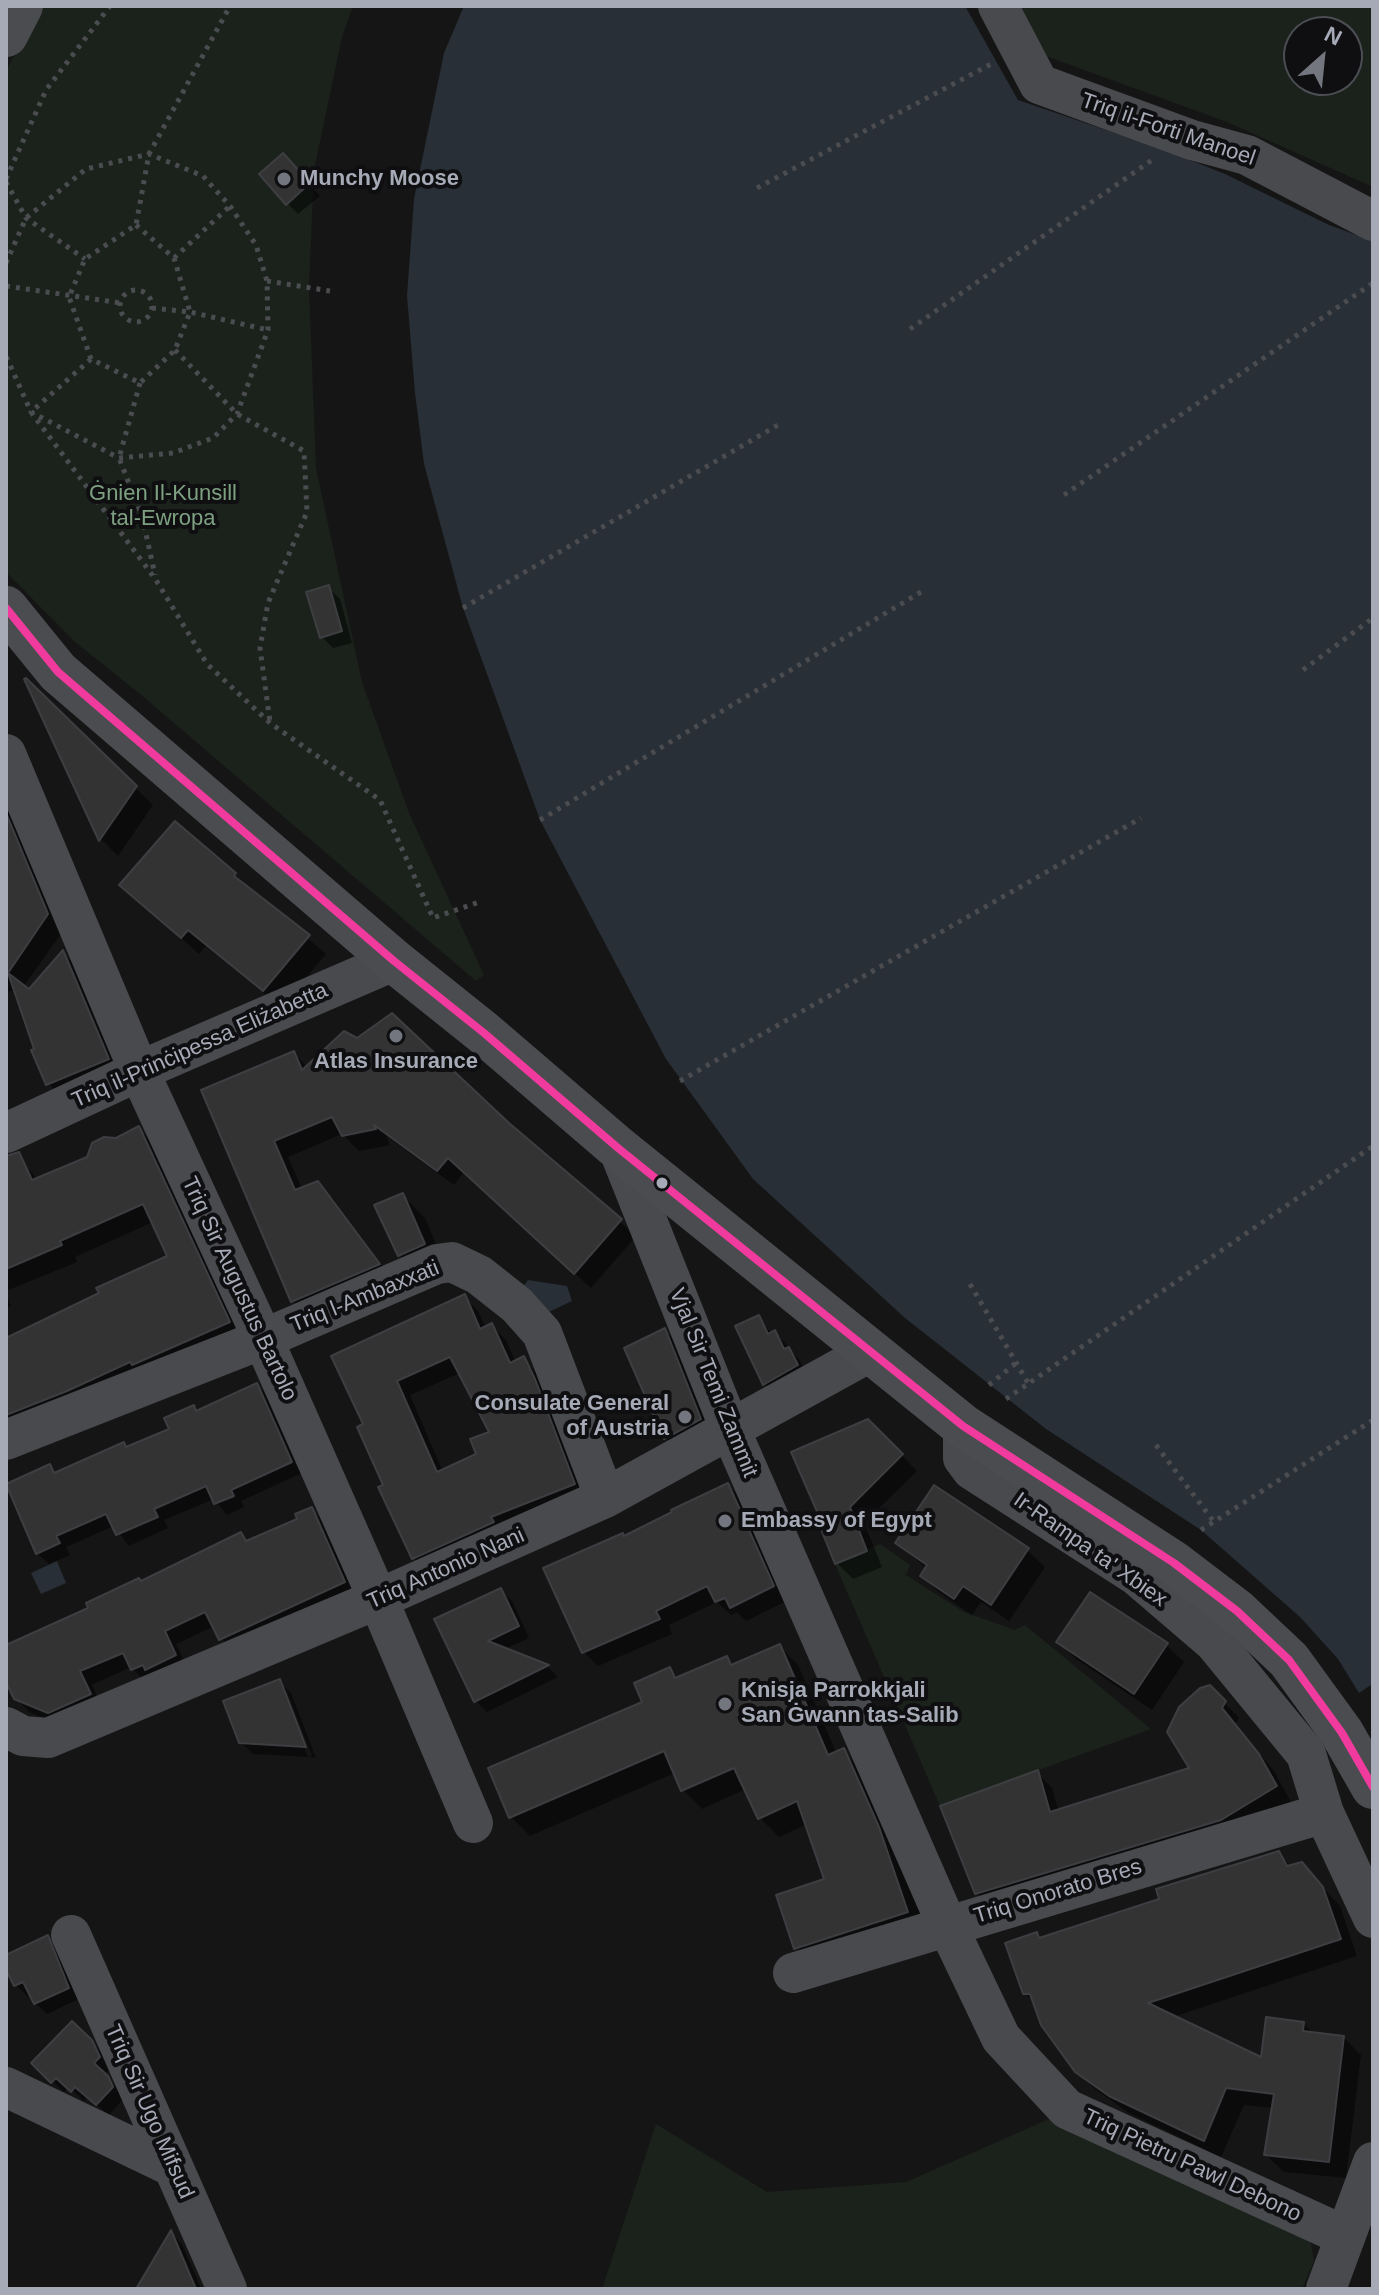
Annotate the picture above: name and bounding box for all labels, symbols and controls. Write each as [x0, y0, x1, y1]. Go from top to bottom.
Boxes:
north arrow [1283, 16, 1363, 96]
text: N [1320, 21, 1346, 51]
street label: Triq il-Forti Manoel [1077, 88, 1259, 172]
place label: Munchy Moose [300, 166, 459, 192]
marker: Munchy Moose [275, 170, 293, 188]
park label: Ġnien Il-Kunsill tal-Ewropa [89, 481, 237, 532]
street label: Triq il-Prinċipessa Eliżabetta [68, 978, 332, 1114]
marker: Atlas Insurance [387, 1027, 405, 1045]
place label: Atlas Insurance [314, 1049, 478, 1075]
street label: Triq Sir Augustus Bartolo [176, 1173, 302, 1405]
unlabelled marker [654, 1175, 670, 1191]
street label: Triq l-Ambaxxati [287, 1255, 443, 1339]
street label: Vjal Sir Temi Zammit [663, 1285, 763, 1481]
place label: Consulate General of Austria [475, 1391, 669, 1442]
marker: Consulate General of Austria [676, 1408, 694, 1426]
street label: Ir-Rampa ta' Xbiex [1008, 1487, 1172, 1613]
place label: Embassy of Egypt [741, 1508, 932, 1534]
marker: Embassy of Egypt [716, 1512, 734, 1530]
street label: Triq Antonio Nani [363, 1523, 529, 1615]
place label: Knisja Parrokkjali San Ġwann tas-Salib [741, 1678, 959, 1730]
marker: Knisja Parrokkjali San Ġwann tas-Salib [716, 1695, 734, 1713]
street label: Triq Onorato Bres [971, 1854, 1145, 1930]
street label: Triq Sir Ugo Mifsud [99, 2021, 199, 2203]
street label: Triq Pietru Pawl Debono [1079, 2104, 1305, 2228]

